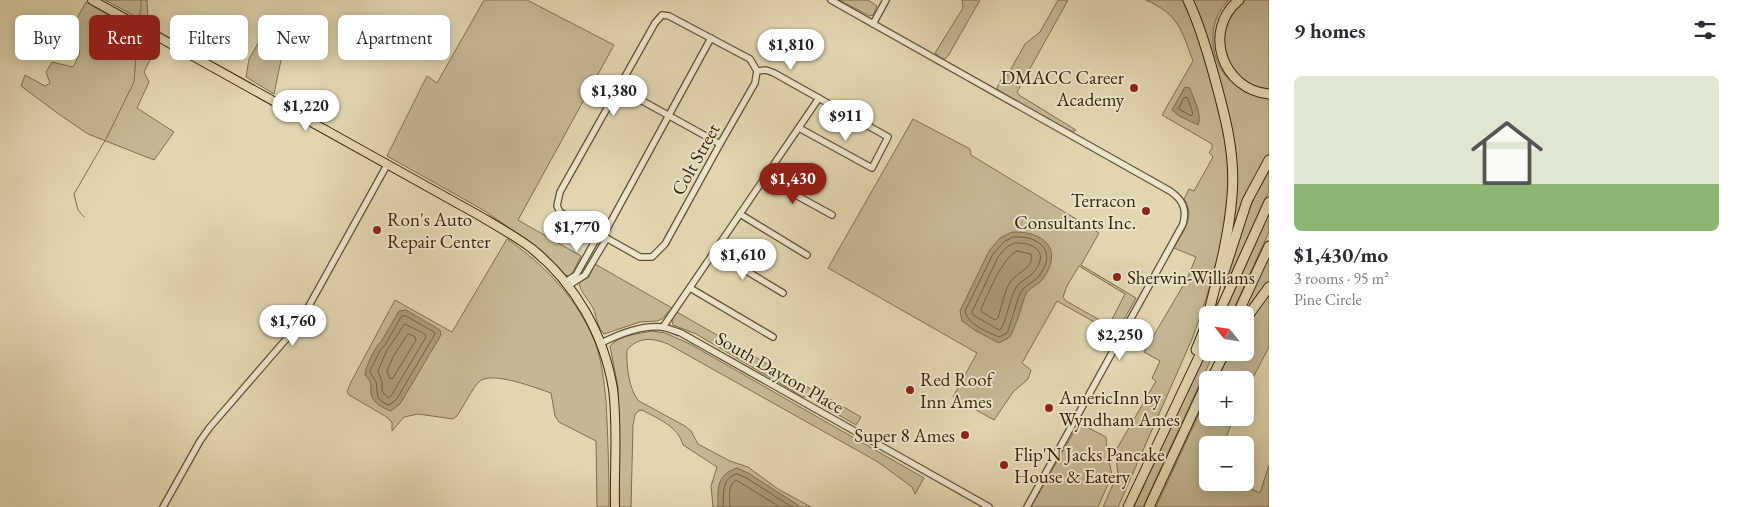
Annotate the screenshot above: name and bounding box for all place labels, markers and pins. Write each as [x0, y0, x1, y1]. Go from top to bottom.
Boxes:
pin: $1,810 [750, 28, 832, 71]
place label: DMACC Career Academy [1001, 65, 1125, 112]
pin: $1,380 [573, 74, 655, 117]
marker: DMACC Career Academy [1128, 82, 1140, 94]
pin: $1,220 [265, 90, 347, 132]
pin: $911 [816, 100, 876, 142]
pin: $1,430 [752, 162, 834, 205]
place label: Terracon Consultants Inc. [1014, 188, 1136, 235]
marker: Terracon Consultants Inc. [1140, 205, 1152, 217]
place label: Ron's Auto Repair Center [387, 207, 491, 254]
pin: $1,770 [536, 210, 618, 253]
marker: Ron's Auto Repair Center [371, 224, 383, 236]
pin: $1,610 [702, 238, 784, 281]
place label: Sherwin-Williams [1127, 265, 1255, 290]
marker: Sherwin-Williams [1111, 271, 1123, 283]
pin: $1,760 [252, 304, 334, 347]
pin: $2,250 [1079, 318, 1161, 361]
place label: Red Roof Inn Ames [920, 367, 995, 414]
marker: Red Roof Inn Ames [904, 384, 916, 396]
place label: AmericInn by Wyndham Ames [1058, 385, 1180, 432]
marker: AmericInn by Wyndham Ames [1043, 402, 1055, 414]
place label: Super 8 Ames [854, 423, 955, 448]
marker: Super 8 Ames [959, 429, 971, 441]
place label: Flip'N Jacks Pancake House & Eatery [1014, 442, 1165, 489]
marker: Flip'N Jacks Pancake House & Eatery [998, 459, 1010, 471]

